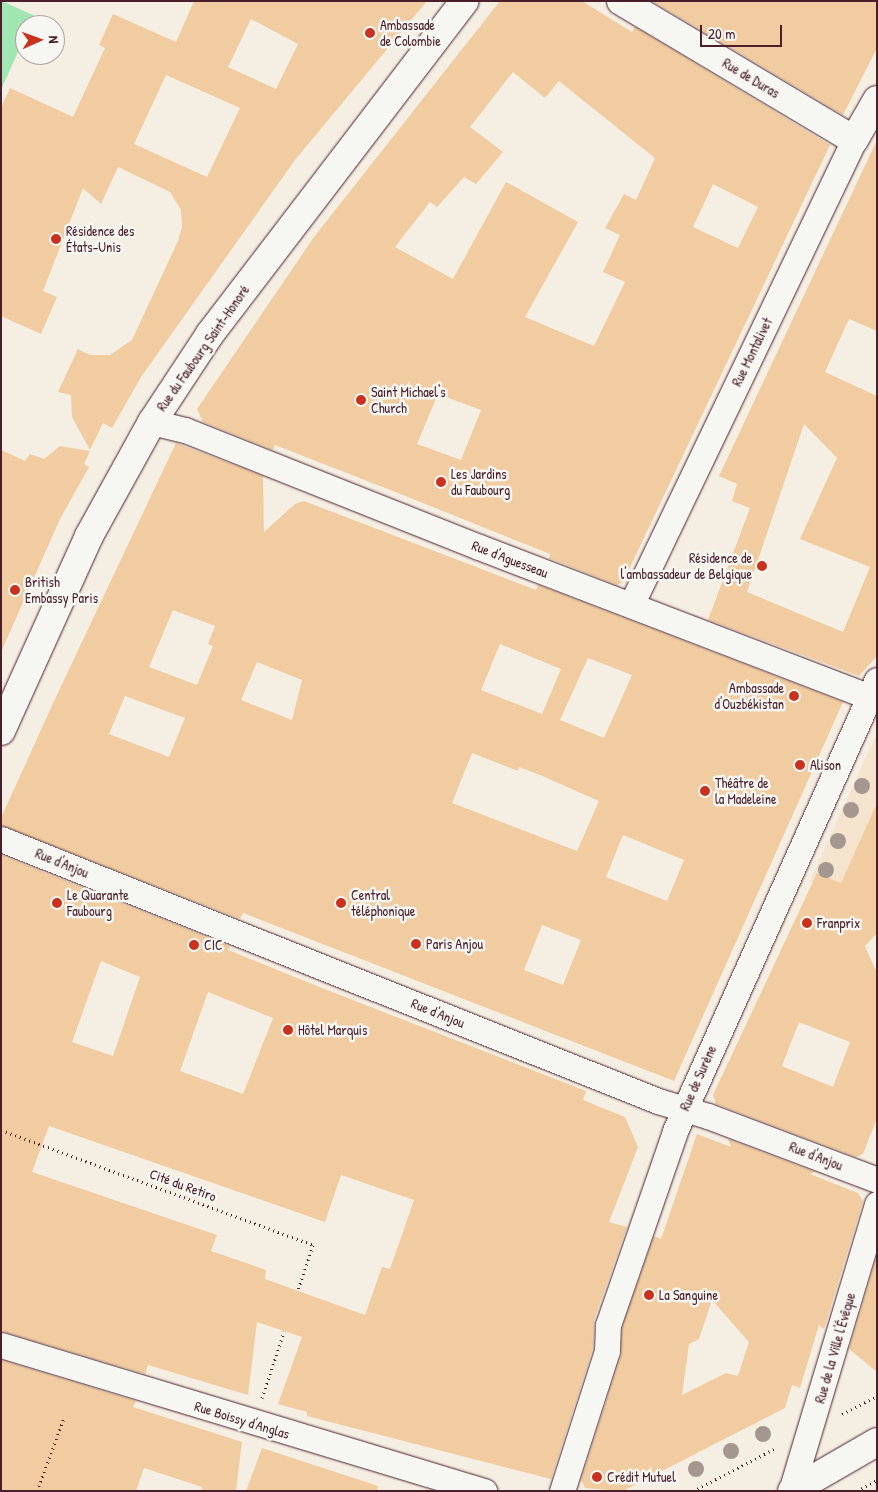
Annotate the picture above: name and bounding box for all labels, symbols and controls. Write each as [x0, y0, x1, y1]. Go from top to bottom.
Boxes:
north arrow [15, 15, 65, 65]
scale bar [703, 15, 786, 47]
place label: Ambassade de Colombie [380, 17, 441, 49]
text: 20 m [708, 23, 735, 44]
marker: Ambassade de Colombie [364, 27, 376, 39]
text: N [45, 35, 64, 44]
street label: Rue de Duras [719, 54, 783, 102]
place label: Résidence des États-Unis [66, 223, 134, 256]
marker: Résidence des États-Unis [50, 233, 62, 245]
street label: Rue du Faubourg Saint-Honoré [153, 282, 253, 414]
street label: Rue Montalivet [728, 315, 776, 389]
place label: Saint Michael's Church [371, 384, 446, 417]
marker: Saint Michael's Church [355, 394, 367, 406]
place label: Les Jardins du Faubourg [451, 466, 510, 498]
marker: Les Jardins du Faubourg [435, 476, 447, 488]
street label: Rue d'Aguesseau [470, 537, 550, 581]
place label: Résidence de l'ambassadeur de Belgique [621, 550, 752, 582]
marker: Résidence de l'ambassadeur de Belgique [756, 560, 768, 572]
place label: British Embassy Paris [25, 574, 98, 606]
marker: British Embassy Paris [9, 584, 21, 596]
place label: Ambassade d'Ouzbékistan [715, 680, 784, 712]
marker: Ambassade d'Ouzbékistan [788, 690, 800, 702]
place label: Alison [810, 757, 841, 773]
marker: Alison [794, 759, 806, 771]
place label: Théâtre de la Madeleine [715, 775, 777, 808]
marker: Théâtre de la Madeleine [699, 785, 711, 797]
street label: Rue d'Anjou [33, 845, 91, 881]
place label: Le Quarante Faubourg [67, 887, 129, 920]
place label: Central téléphonique [351, 887, 415, 920]
marker: Le Quarante Faubourg [51, 897, 63, 909]
marker: Central téléphonique [335, 897, 347, 909]
place label: Franprix [817, 915, 860, 931]
marker: Franprix [801, 917, 813, 929]
place label: Paris Anjou [426, 936, 483, 952]
place label: CIC [204, 937, 223, 953]
marker: Paris Anjou [410, 938, 422, 950]
marker: CIC [188, 939, 200, 951]
street label: Rue d'Anjou [409, 995, 467, 1031]
place label: Hôtel Marquis [298, 1022, 367, 1038]
marker: Hôtel Marquis [282, 1024, 294, 1036]
street label: Rue de Surène [676, 1043, 720, 1113]
street label: Rue d'Anjou [787, 1138, 845, 1174]
street label: Cité du Retiro [147, 1165, 219, 1205]
place label: La Sanguine [659, 1287, 718, 1303]
marker: La Sanguine [643, 1289, 655, 1301]
street label: Rue de la Ville l'Évêque [811, 1291, 859, 1405]
street label: Rue Boissy d'Anglas [193, 1398, 291, 1442]
place label: Crédit Mutuel [607, 1469, 676, 1485]
marker: Crédit Mutuel [591, 1471, 603, 1483]

